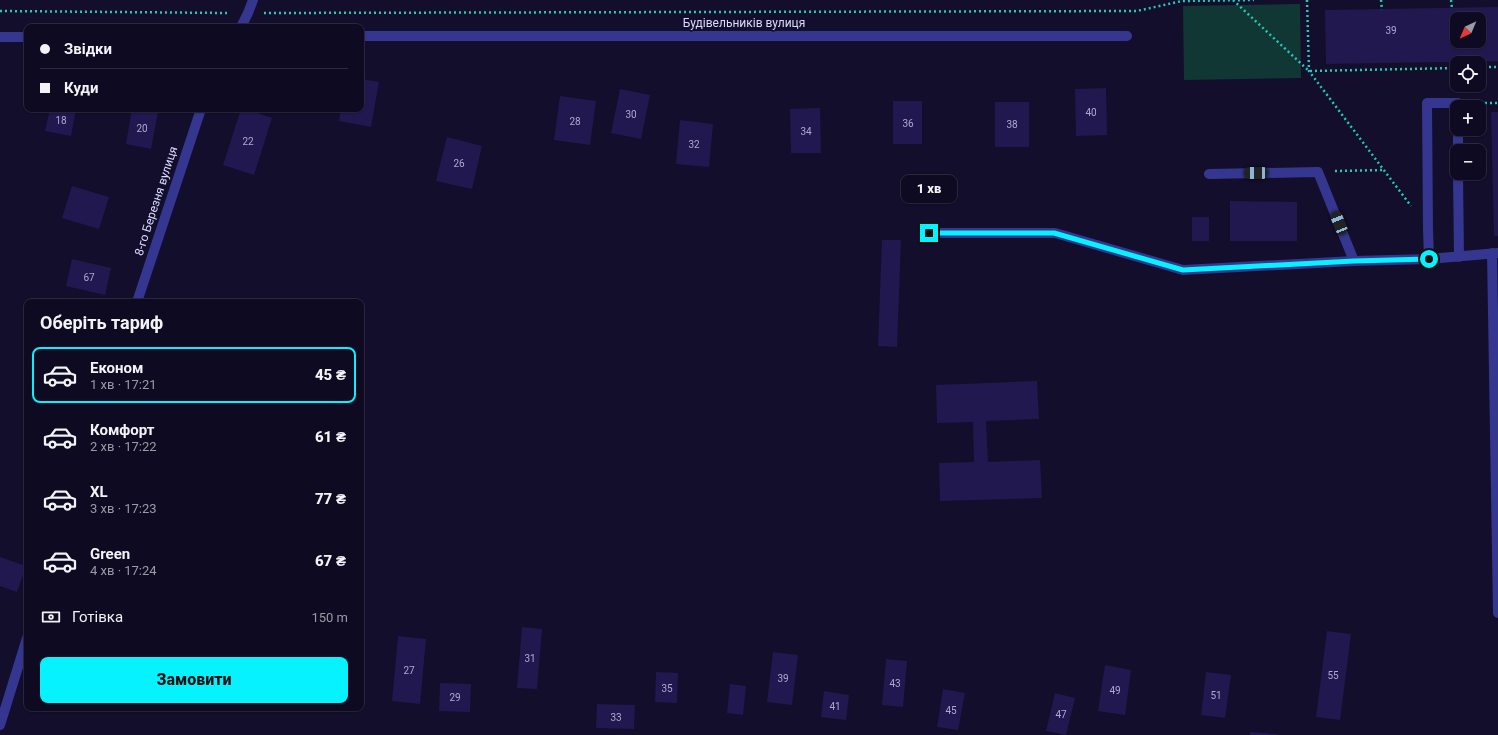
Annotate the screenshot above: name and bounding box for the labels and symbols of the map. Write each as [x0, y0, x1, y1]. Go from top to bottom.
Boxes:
north arrow [1450, 12, 1486, 48]
street label: Будівельників вулиця [683, 16, 805, 30]
house number: 39 [1385, 25, 1397, 36]
house number: 40 [1085, 107, 1097, 118]
house number: 30 [625, 109, 637, 120]
house number: 18 [55, 115, 67, 126]
house number: 28 [569, 116, 581, 127]
house number: 36 [902, 118, 914, 129]
house number: 38 [1006, 119, 1018, 130]
house number: 20 [136, 123, 148, 134]
house number: 34 [800, 126, 812, 137]
house number: 22 [242, 136, 254, 147]
house number: 32 [688, 139, 700, 150]
street label: 8-го Березня вулиця [132, 144, 180, 258]
house number: 26 [453, 158, 465, 169]
car [1244, 167, 1268, 179]
callout: 1 хв [901, 175, 957, 203]
car [1329, 210, 1349, 236]
route end [920, 224, 938, 242]
route start [1420, 250, 1438, 268]
house number: 67 [83, 272, 95, 283]
house number: 31 [524, 653, 536, 664]
house number: 27 [403, 665, 415, 676]
house number: 55 [1327, 670, 1339, 681]
house number: 39 [777, 673, 789, 684]
house number: 43 [889, 678, 901, 689]
house number: 35 [661, 683, 673, 694]
house number: 49 [1109, 685, 1121, 696]
house number: 51 [1210, 690, 1222, 701]
house number: 29 [449, 692, 461, 703]
house number: 41 [829, 701, 841, 712]
house number: 45 [945, 705, 957, 716]
house number: 47 [1055, 709, 1067, 720]
house number: 33 [610, 712, 622, 723]

